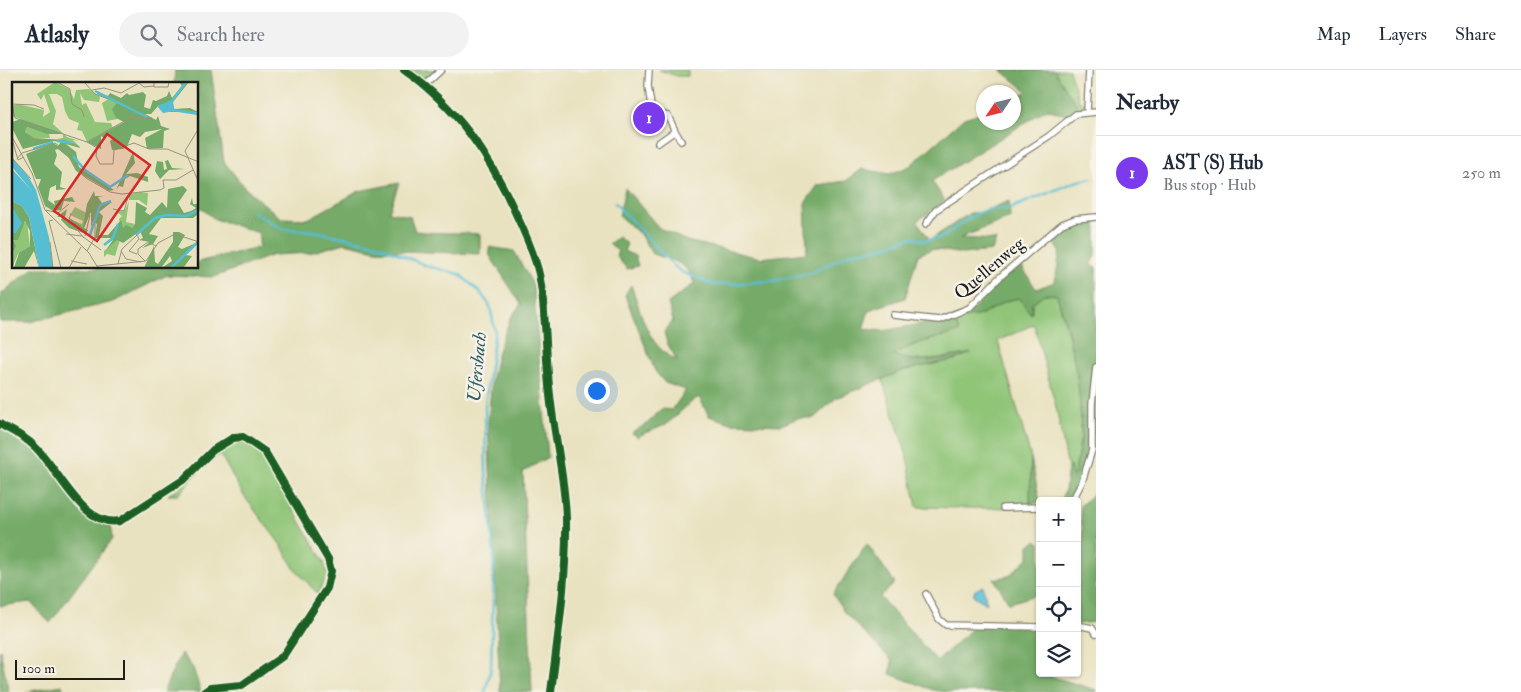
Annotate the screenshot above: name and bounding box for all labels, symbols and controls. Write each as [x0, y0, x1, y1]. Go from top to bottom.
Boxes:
search box [119, 12, 469, 57]
text: Atlasly [25, 19, 89, 50]
icon: search [137, 21, 165, 49]
text: Search here [177, 23, 265, 47]
text: Map [1317, 23, 1351, 46]
text: Layers [1379, 23, 1427, 46]
text: Share [1455, 23, 1496, 46]
inset map [12, 82, 199, 269]
north arrow [976, 85, 1021, 130]
text: Nearby [1116, 89, 1179, 116]
pin: 1 [633, 99, 665, 137]
text: AST (S) Hub [1163, 151, 1263, 175]
text: 1 [1129, 163, 1135, 183]
text: 250 m [1462, 163, 1501, 183]
text: Bus stop · Hub [1163, 175, 1256, 195]
street label: Quellenweg [949, 231, 1030, 305]
water label: Ufersbach [462, 331, 492, 403]
your location [584, 378, 610, 404]
map controls [1036, 497, 1081, 677]
button: + [1036, 497, 1081, 542]
button: − [1036, 542, 1081, 587]
button: locate [1036, 587, 1081, 632]
button: layers [1036, 632, 1081, 677]
scale bar [15, 657, 125, 680]
text: 100 m [22, 660, 55, 677]

